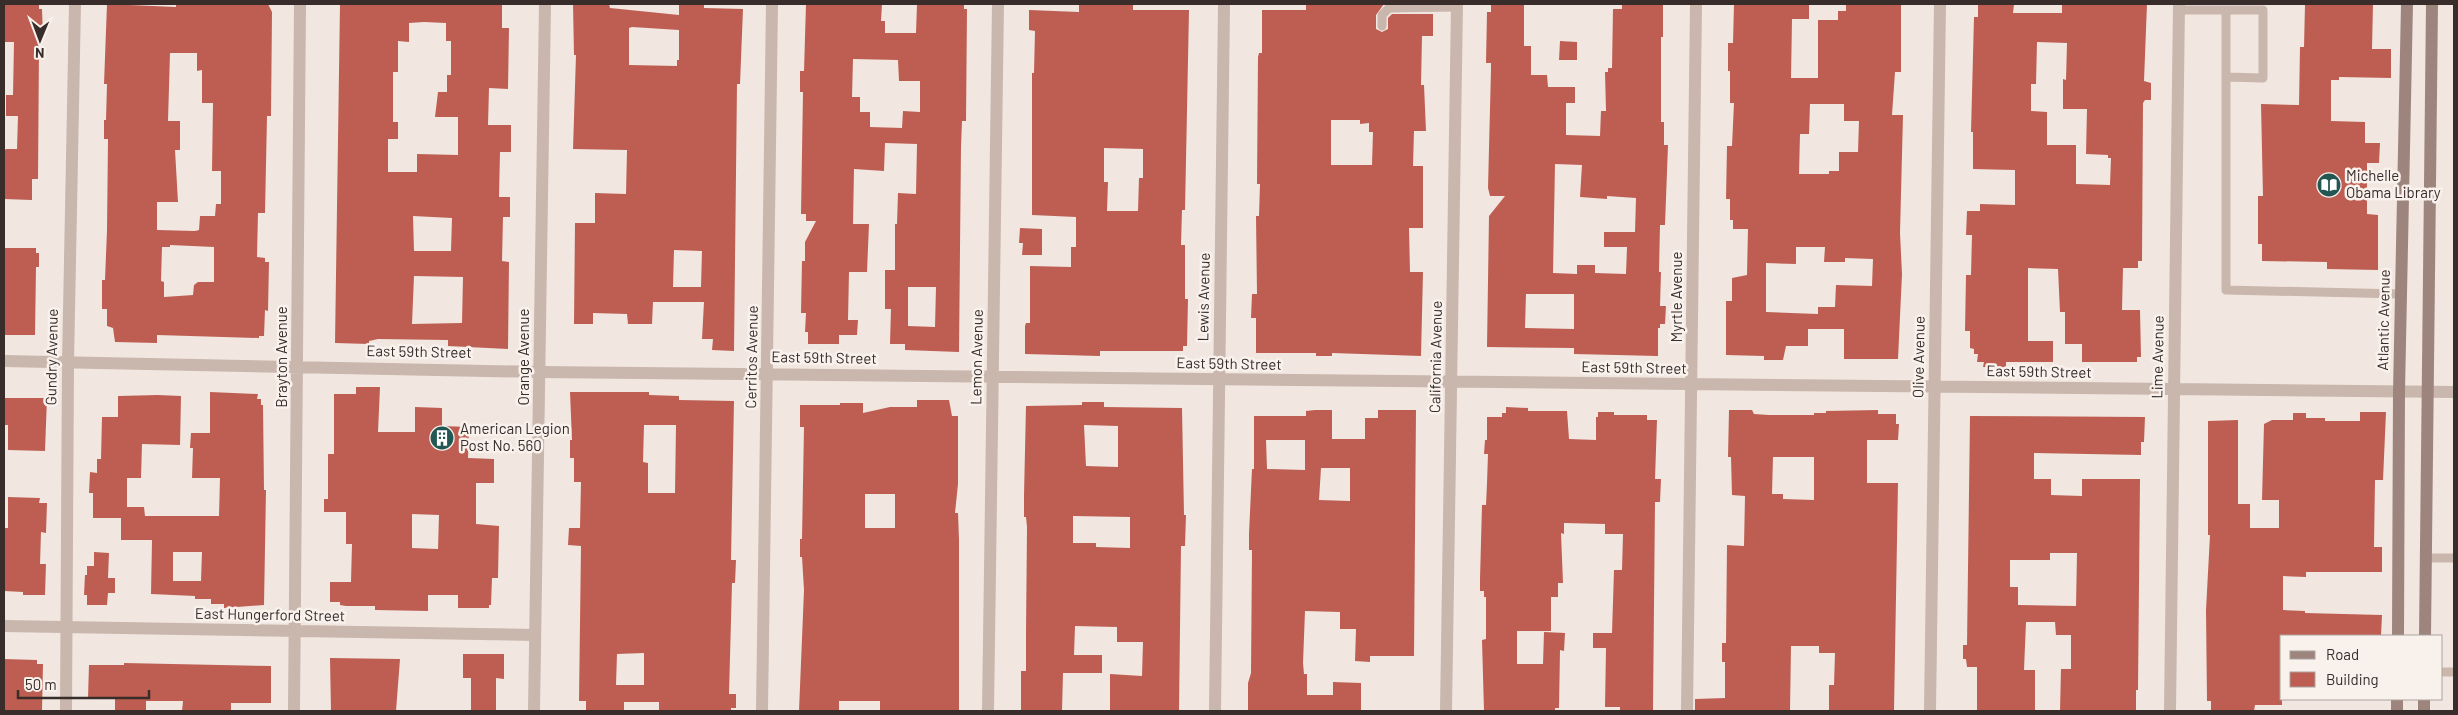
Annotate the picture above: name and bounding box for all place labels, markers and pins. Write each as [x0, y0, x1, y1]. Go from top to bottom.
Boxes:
place label: Michelle Obama Library [2346, 166, 2441, 201]
library icon: Michelle Obama Library [2316, 172, 2342, 198]
place label: American Legion Post No. 560 [460, 419, 570, 454]
building icon: American Legion Post No. 560 [429, 425, 455, 451]

